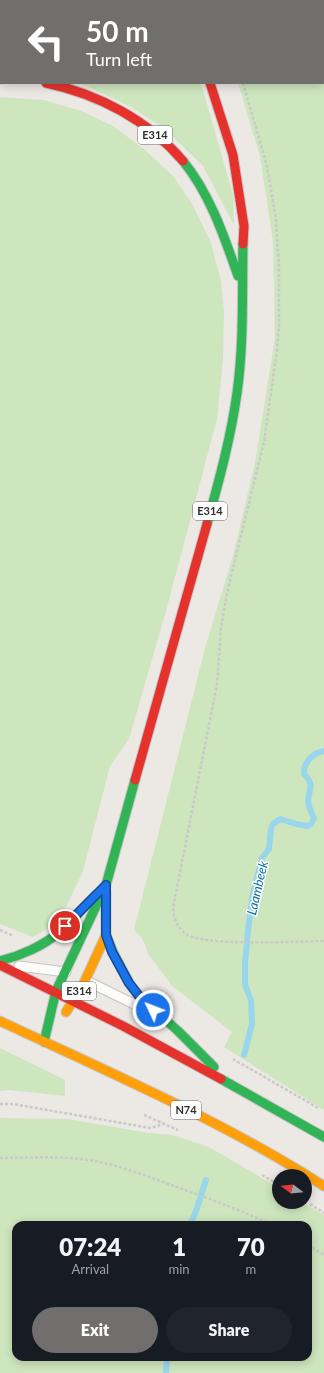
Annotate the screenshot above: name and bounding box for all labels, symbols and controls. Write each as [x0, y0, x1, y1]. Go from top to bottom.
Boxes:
text: 50 m [86, 14, 149, 48]
icon: left [20, 16, 72, 68]
text: Turn left [86, 48, 152, 70]
road number: E314 [138, 126, 172, 144]
road number: E314 [193, 502, 227, 520]
water label: Laambeek [243, 859, 271, 917]
pin [48, 909, 82, 943]
icon: arrive [54, 915, 76, 937]
road number: E314 [62, 982, 96, 1000]
position arrow [132, 989, 174, 1031]
road number: N74 [171, 1101, 201, 1119]
north arrow [272, 1169, 312, 1209]
map controls [272, 1169, 312, 1209]
text: 07:24 [59, 1232, 121, 1261]
text: 1 [172, 1232, 186, 1261]
text: 70 [237, 1232, 265, 1261]
text: Arrival [72, 1261, 109, 1277]
text: min [169, 1261, 190, 1277]
text: m [245, 1261, 256, 1277]
button: Exit [32, 1307, 158, 1353]
button: Share [166, 1307, 292, 1353]

